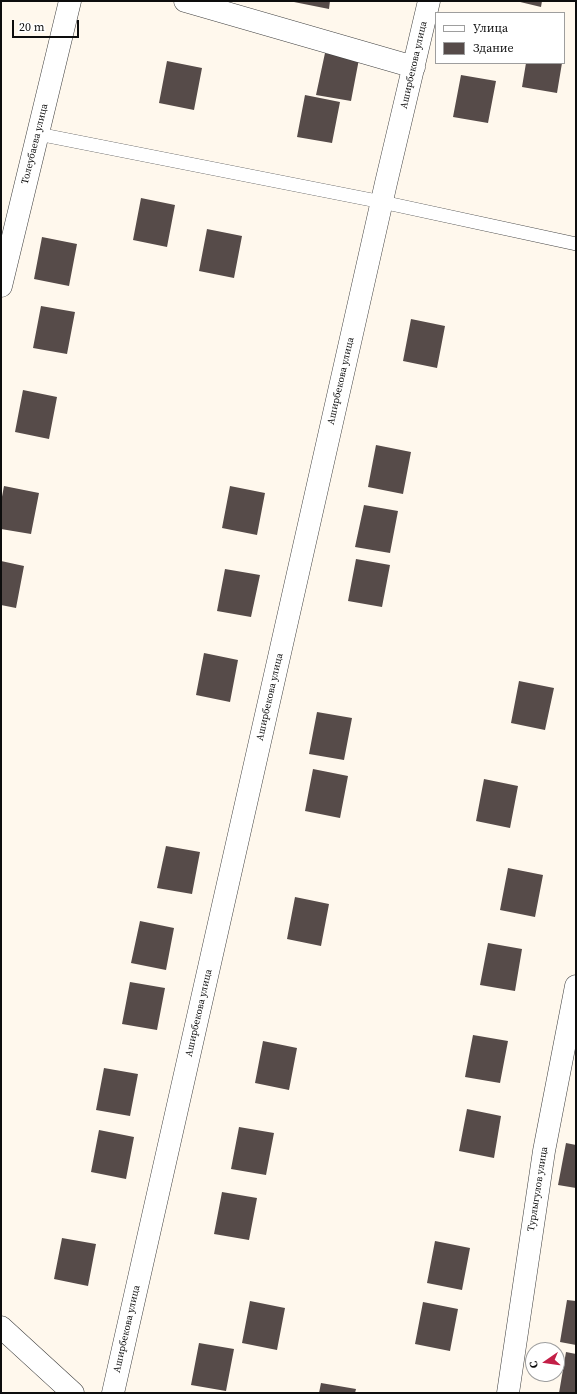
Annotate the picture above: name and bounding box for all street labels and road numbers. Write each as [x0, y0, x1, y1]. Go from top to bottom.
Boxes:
street label: Аширбекова улица [398, 20, 430, 110]
street label: Толеубаева улица [19, 102, 51, 186]
street label: Аширбекова улица [325, 336, 357, 426]
street label: Аширбекова улица [254, 652, 286, 742]
street label: Аширбекова улица [183, 968, 215, 1058]
street label: Турлыгулов улица [525, 1146, 551, 1232]
street label: Аширбекова улица [111, 1284, 143, 1374]

